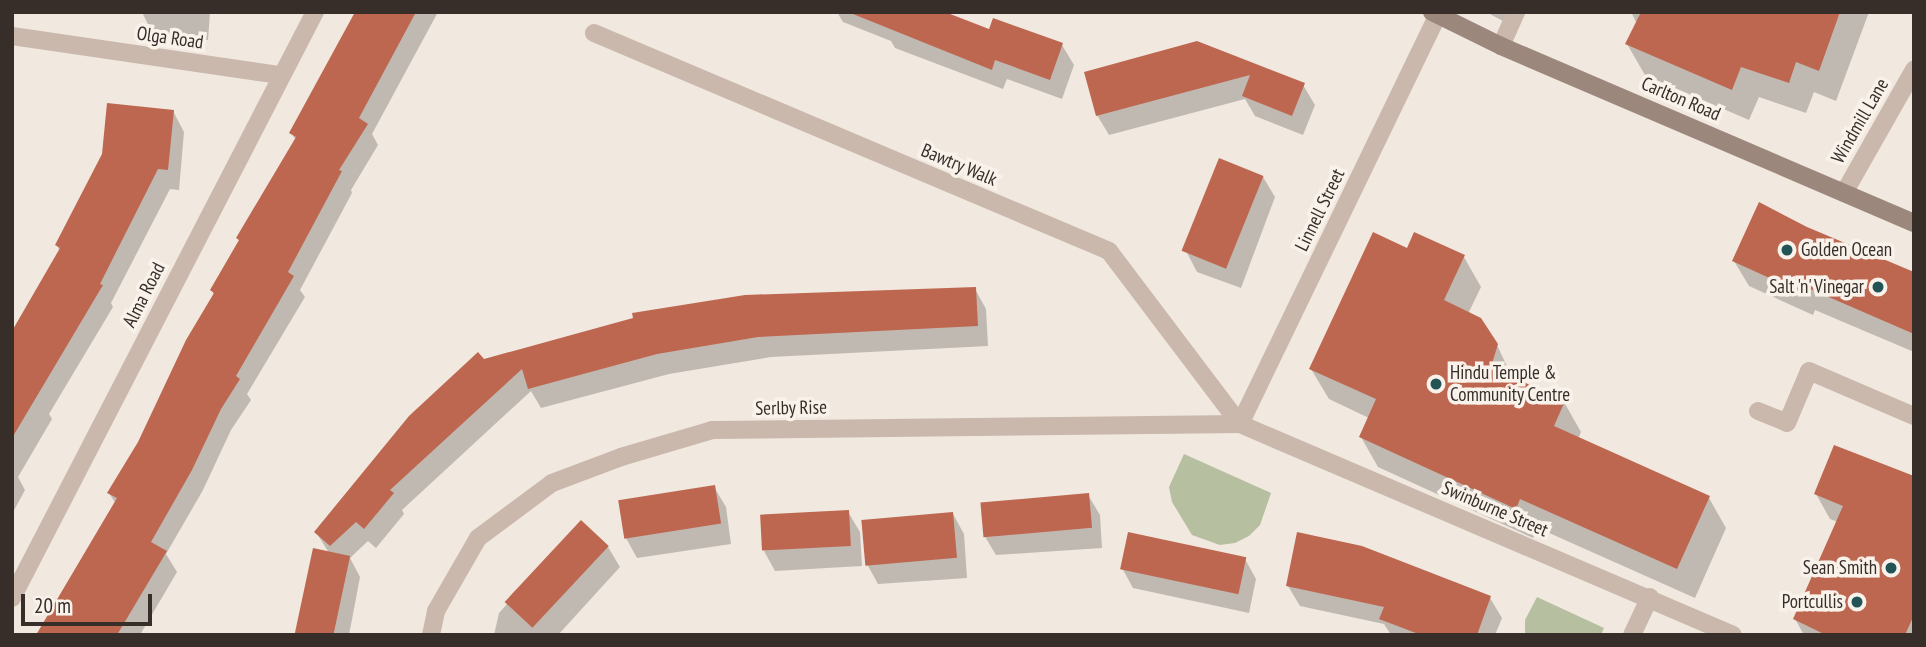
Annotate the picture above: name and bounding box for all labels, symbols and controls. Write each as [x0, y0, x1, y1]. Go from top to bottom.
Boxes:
street label: Olga Road [135, 22, 205, 54]
street label: Carlton Road [1638, 72, 1724, 126]
street label: Windmill Lane [1827, 74, 1893, 168]
street label: Bawtry Walk [917, 139, 1001, 191]
street label: Linnell Street [1290, 165, 1350, 255]
place label: Golden Ocean [1801, 239, 1892, 261]
marker: Golden Ocean [1779, 242, 1795, 258]
street label: Alma Road [118, 259, 170, 331]
place label: Salt 'n' Vinegar [1766, 276, 1864, 298]
marker: Salt 'n' Vinegar [1870, 279, 1886, 295]
place label: Hindu Temple & Community Centre [1450, 362, 1571, 406]
marker: Hindu Temple & Community Centre [1428, 376, 1444, 392]
street label: Serlby Rise [755, 396, 827, 420]
street label: Swinburne Street [1439, 476, 1551, 542]
place label: Sean Smith [1803, 557, 1877, 579]
marker: Sean Smith [1883, 560, 1899, 576]
scale bar [24, 580, 156, 624]
place label: Portcullis [1782, 591, 1843, 613]
text: 20 m [34, 592, 71, 619]
marker: Portcullis [1849, 594, 1865, 610]

